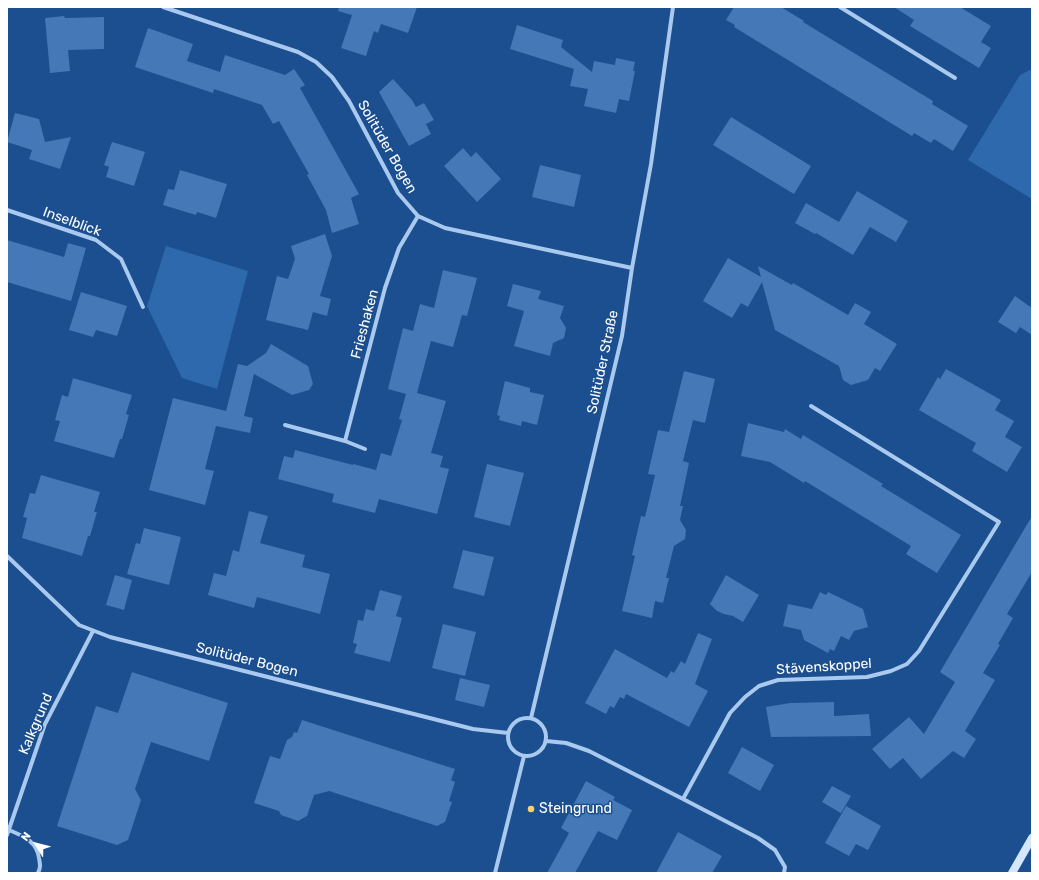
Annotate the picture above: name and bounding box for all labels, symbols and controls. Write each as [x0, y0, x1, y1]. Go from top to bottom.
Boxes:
street label: Solitüder Bogen [354, 98, 420, 196]
street label: Inselblick [41, 204, 103, 240]
street label: Frieshaken [348, 287, 382, 361]
street label: Solitüder Straße [584, 309, 622, 415]
street label: Solitüder Bogen [194, 639, 300, 681]
street label: Stävenskoppel [776, 655, 872, 679]
street label: Kalkgrund [16, 691, 56, 757]
place label: Steingrund [539, 801, 612, 817]
marker: Steingrund [526, 804, 536, 814]
north arrow [16, 824, 56, 864]
text: N [18, 830, 33, 844]

